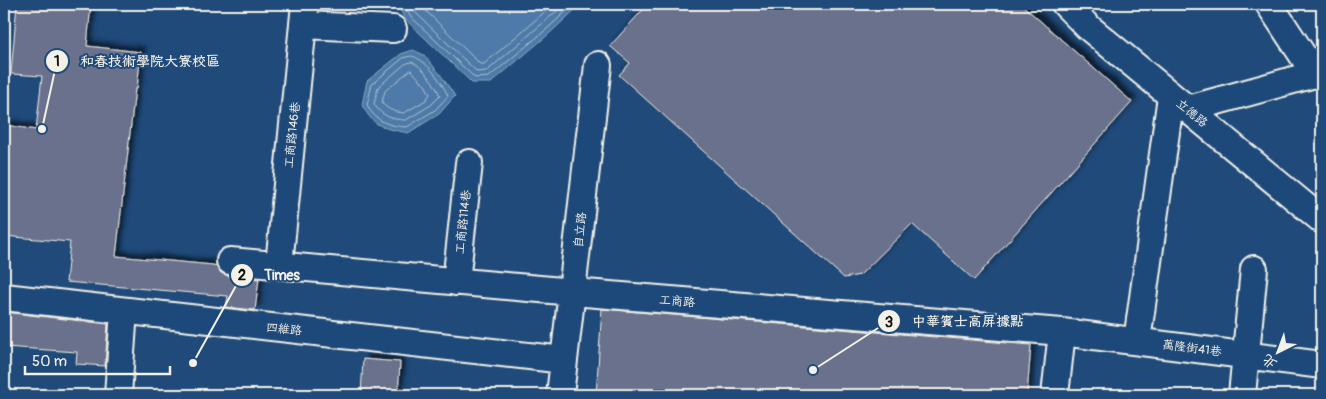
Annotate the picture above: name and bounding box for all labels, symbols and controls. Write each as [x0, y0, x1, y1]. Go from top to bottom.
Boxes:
callout: 和春技術學院大寮校區 [45, 46, 230, 75]
text: 1 [54, 52, 60, 71]
text: 和春技術學院大寮校區 [80, 53, 220, 70]
street label: 立德路 [1173, 96, 1210, 131]
street label: 工商路146巷 [282, 101, 303, 169]
street label: 工商路114巷 [453, 189, 474, 255]
street label: 自立路 [571, 211, 590, 249]
callout: Times [230, 261, 310, 290]
text: 2 [238, 266, 246, 285]
text: Times [263, 267, 300, 284]
street label: 工商路 [658, 292, 696, 311]
callout: 中華賓士高屏據點 [877, 307, 1034, 336]
text: 3 [885, 313, 893, 332]
text: 中華賓士高屏據點 [912, 313, 1024, 330]
street label: 四維路 [265, 320, 303, 339]
north arrow [1254, 326, 1304, 376]
street label: 萬隆街41巷 [1161, 337, 1222, 360]
scale bar [25, 344, 170, 376]
text: 北 [1259, 350, 1281, 372]
text: 50 m [32, 352, 67, 371]

